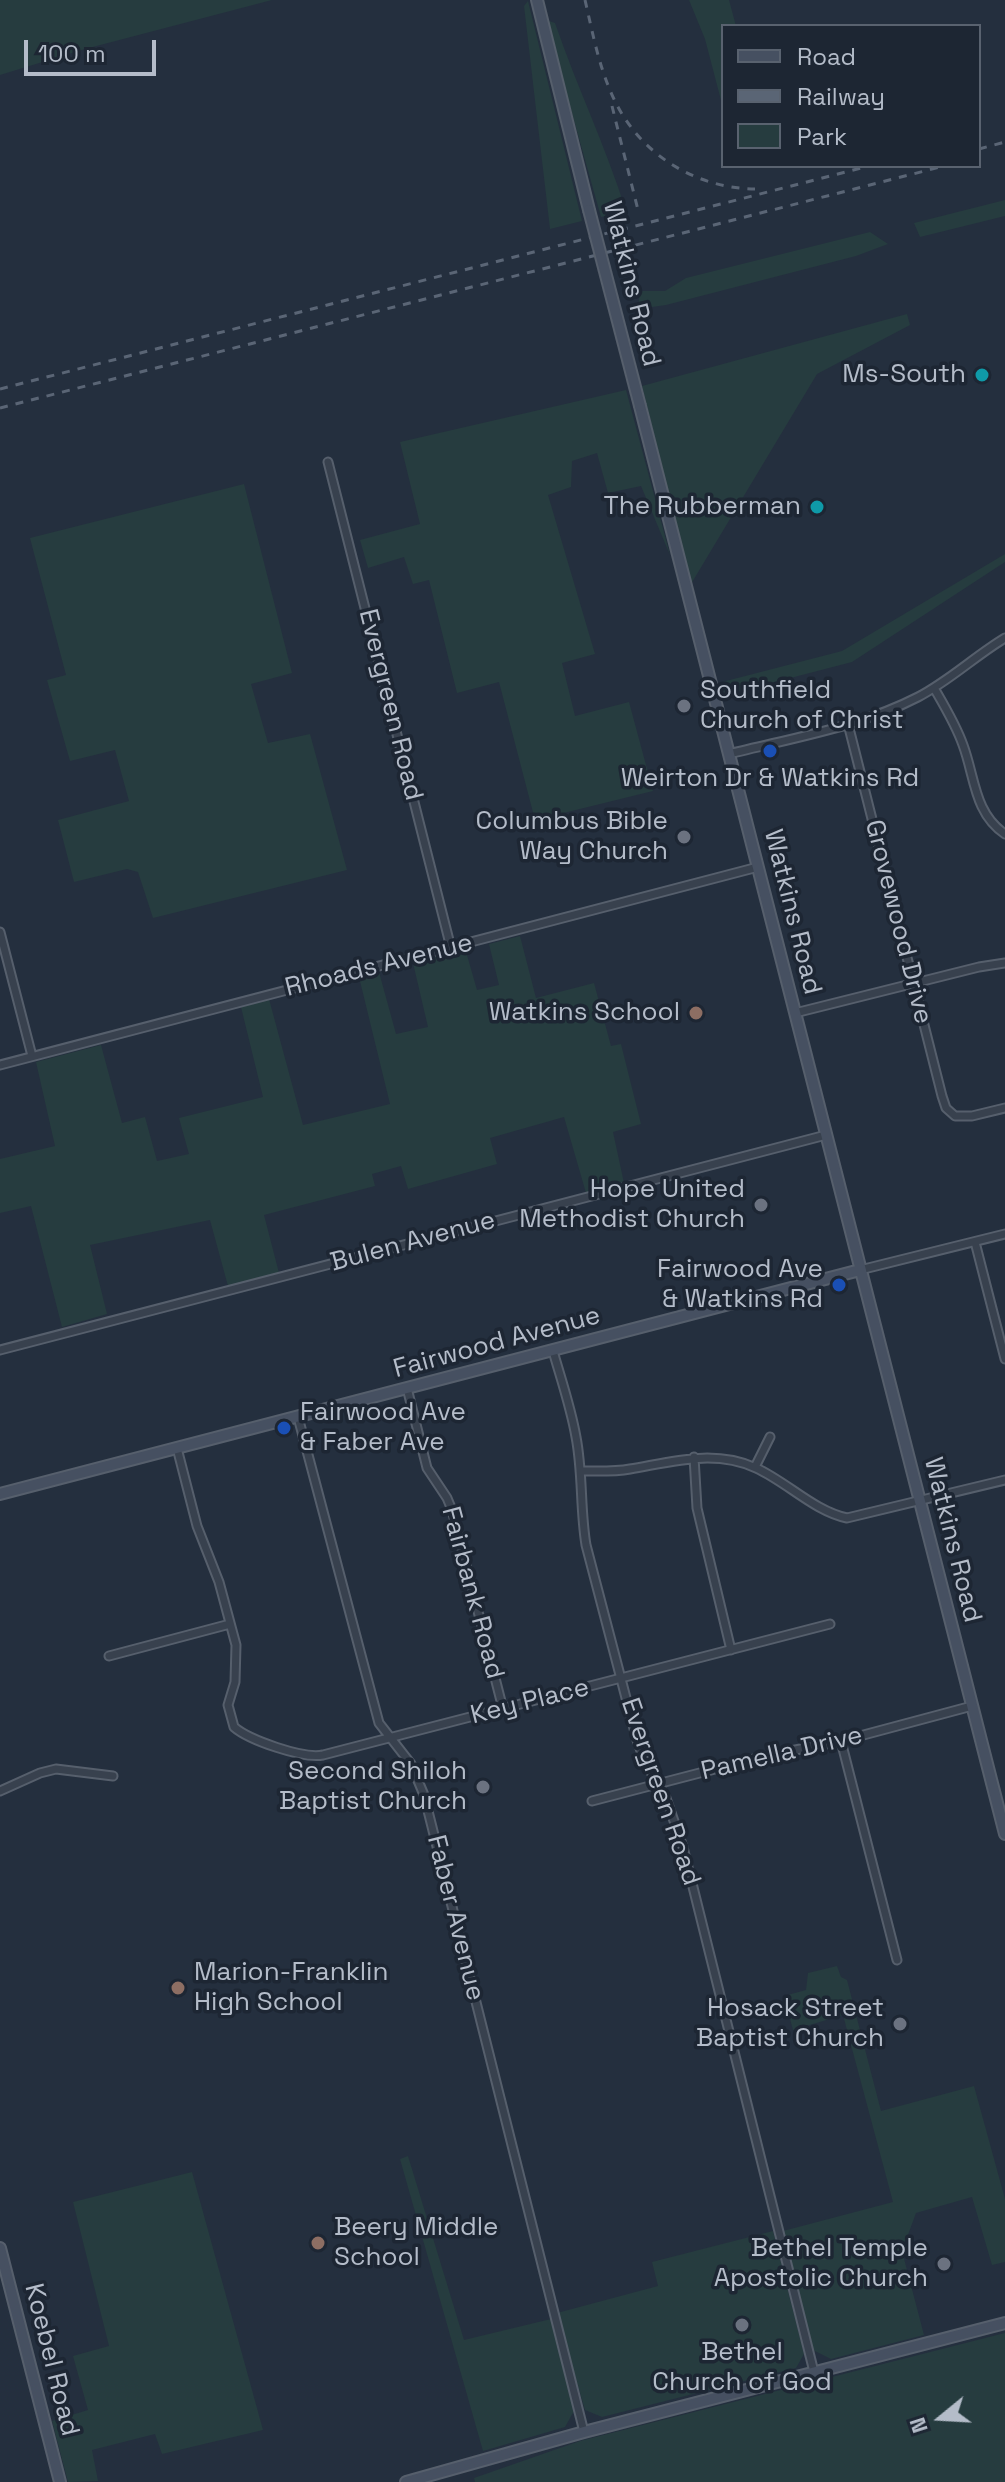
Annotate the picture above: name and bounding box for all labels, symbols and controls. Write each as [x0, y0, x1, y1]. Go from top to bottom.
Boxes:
scale bar [28, 24, 160, 74]
legend [721, 24, 981, 168]
text: 100 m [38, 38, 106, 69]
text: Road [797, 41, 856, 72]
text: Railway [797, 81, 885, 112]
text: Park [797, 121, 847, 152]
street label: Watkins Road [595, 198, 667, 370]
place label: Ms-South [842, 359, 966, 391]
marker: Ms-South [973, 366, 991, 384]
place label: The Rubberman [603, 491, 801, 523]
marker: The Rubberman [808, 498, 826, 516]
street label: Evergreen Road [351, 606, 429, 804]
place label: Southfield Church of Christ [700, 675, 904, 736]
marker: Southfield Church of Christ [675, 697, 693, 715]
marker: Weirton Dr & Watkins Rd [761, 742, 779, 760]
place label: Weirton Dr & Watkins Rd [621, 763, 919, 795]
place label: Columbus Bible Way Church [475, 806, 668, 868]
street label: Grovewood Drive [858, 817, 938, 1027]
street label: Watkins Road [756, 826, 828, 998]
marker: Columbus Bible Way Church [675, 828, 693, 846]
street label: Rhoads Avenue [282, 928, 476, 1004]
place label: Watkins School [489, 997, 680, 1029]
marker: Watkins School [687, 1004, 705, 1022]
place label: Hope United Methodist Church [519, 1174, 745, 1236]
marker: Hope United Methodist Church [752, 1196, 770, 1214]
street label: Bulen Avenue [327, 1205, 499, 1279]
place label: Fairwood Ave & Watkins Rd [657, 1254, 823, 1316]
marker: Fairwood Ave & Watkins Rd [830, 1276, 848, 1294]
street label: Fairwood Avenue [390, 1300, 604, 1386]
place label: Fairwood Ave & Faber Ave [300, 1397, 466, 1458]
marker: Fairwood Ave & Faber Ave [275, 1419, 293, 1437]
street label: Watkins Road [916, 1454, 988, 1626]
street label: Fairbank Road [434, 1503, 510, 1683]
street label: Key Place [468, 1672, 592, 1732]
street label: Evergreen Road [613, 1694, 707, 1890]
street label: Pamella Drive [698, 1720, 866, 1788]
place label: Second Shiloh Baptist Church [279, 1756, 467, 1818]
marker: Second Shiloh Baptist Church [474, 1778, 492, 1796]
street label: Faber Avenue [419, 1832, 491, 2004]
place label: Marion-Franklin High School [194, 1957, 388, 2018]
marker: Marion-Franklin High School [169, 1979, 187, 1997]
place label: Hosack Street Baptist Church [696, 1993, 884, 2054]
marker: Hosack Street Baptist Church [891, 2015, 909, 2033]
place label: Beery Middle School [334, 2212, 498, 2274]
place label: Bethel Temple Apostolic Church [714, 2233, 928, 2294]
marker: Beery Middle School [309, 2234, 327, 2252]
marker: Bethel Temple Apostolic Church [935, 2255, 953, 2273]
street label: Koebel Road [17, 2281, 85, 2439]
marker: Bethel Church of God [733, 2316, 751, 2334]
place label: Bethel Church of God [652, 2337, 832, 2398]
north arrow [901, 2378, 981, 2458]
text: N [903, 2414, 934, 2437]

